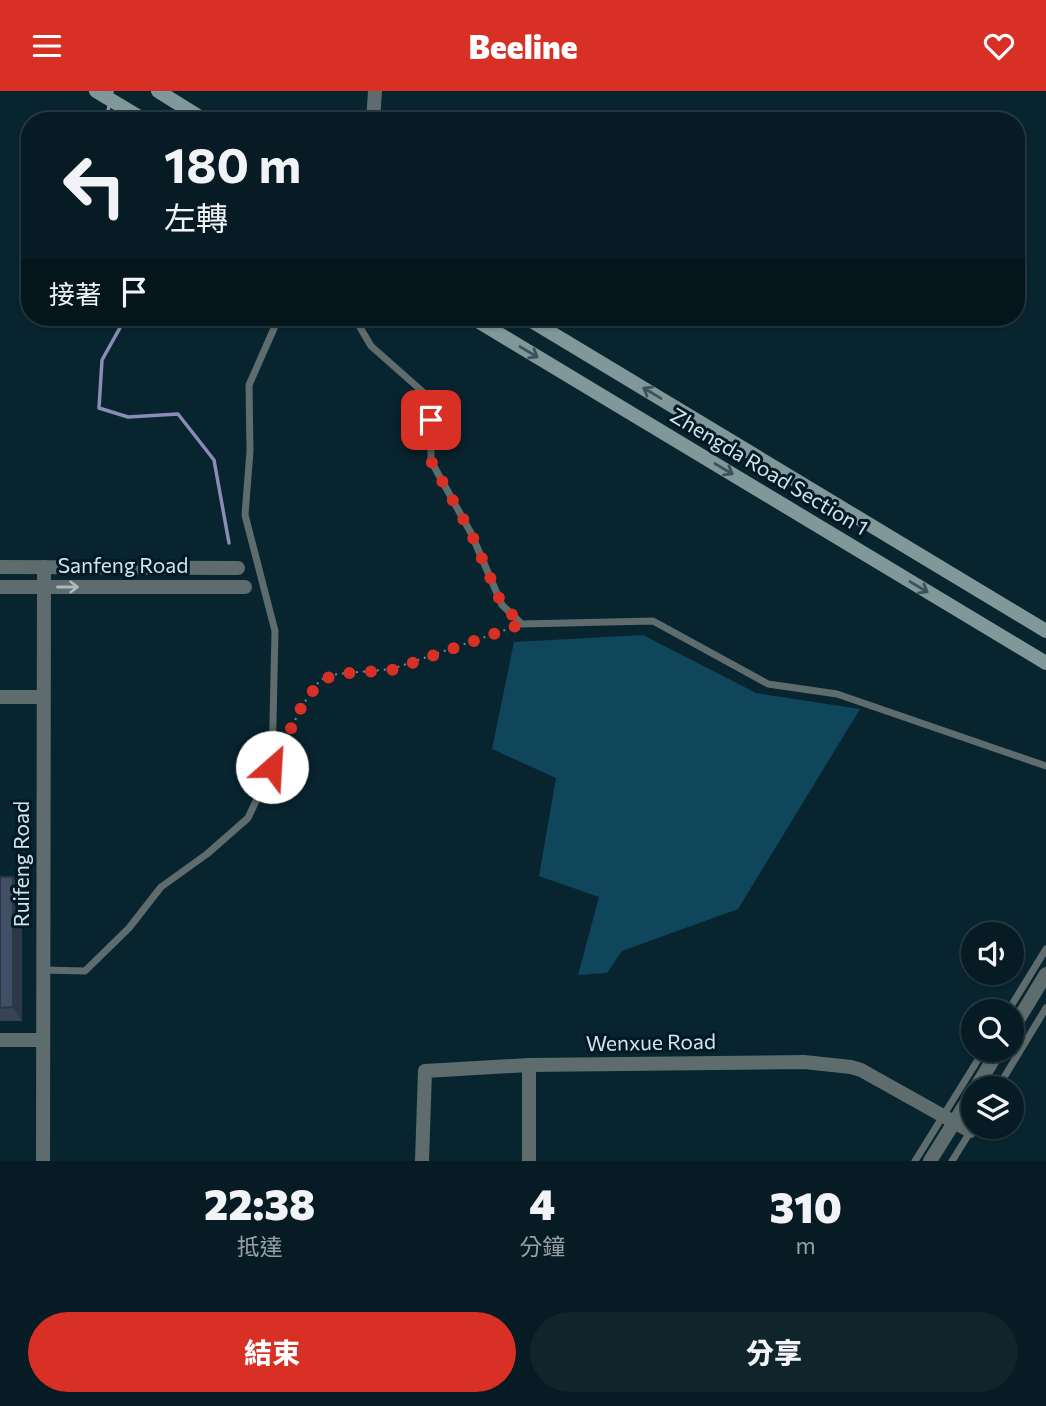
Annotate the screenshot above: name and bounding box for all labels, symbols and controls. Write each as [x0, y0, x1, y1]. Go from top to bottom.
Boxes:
text: Beeline [469, 26, 577, 66]
icon: menu [28, 27, 66, 65]
icon: heart [980, 27, 1018, 65]
text: 180 m [164, 133, 301, 193]
icon: left [49, 140, 140, 231]
text: 左轉 [164, 197, 228, 237]
icon: arrive [115, 273, 153, 311]
text: 接著 [49, 278, 101, 309]
one-way arrow [519, 345, 539, 359]
one-way arrow [642, 386, 662, 400]
pin [401, 390, 461, 450]
icon: arrive [412, 401, 450, 439]
street label: Zhengda Road Section 1 [666, 402, 873, 540]
one-way arrow [714, 463, 734, 477]
street label: Sanfeng Road [58, 552, 188, 577]
one-way arrow [56, 580, 79, 594]
one-way arrow [908, 580, 928, 594]
position arrow [235, 730, 309, 804]
street label: Ruifeng Road [8, 801, 33, 927]
map controls [961, 922, 1024, 1139]
button: sound [961, 922, 1024, 985]
button: search [961, 999, 1024, 1062]
street label: Wenxue Road [586, 1028, 716, 1055]
button: layers [961, 1076, 1024, 1139]
text: 22:38 [204, 1177, 315, 1229]
text: 4 [529, 1177, 555, 1229]
text: 310 [769, 1180, 842, 1232]
text: m [796, 1231, 816, 1259]
text: 抵達 [237, 1232, 283, 1260]
text: 分鐘 [519, 1232, 565, 1260]
button: 結束 [28, 1312, 516, 1392]
button: 分享 [530, 1312, 1018, 1392]

